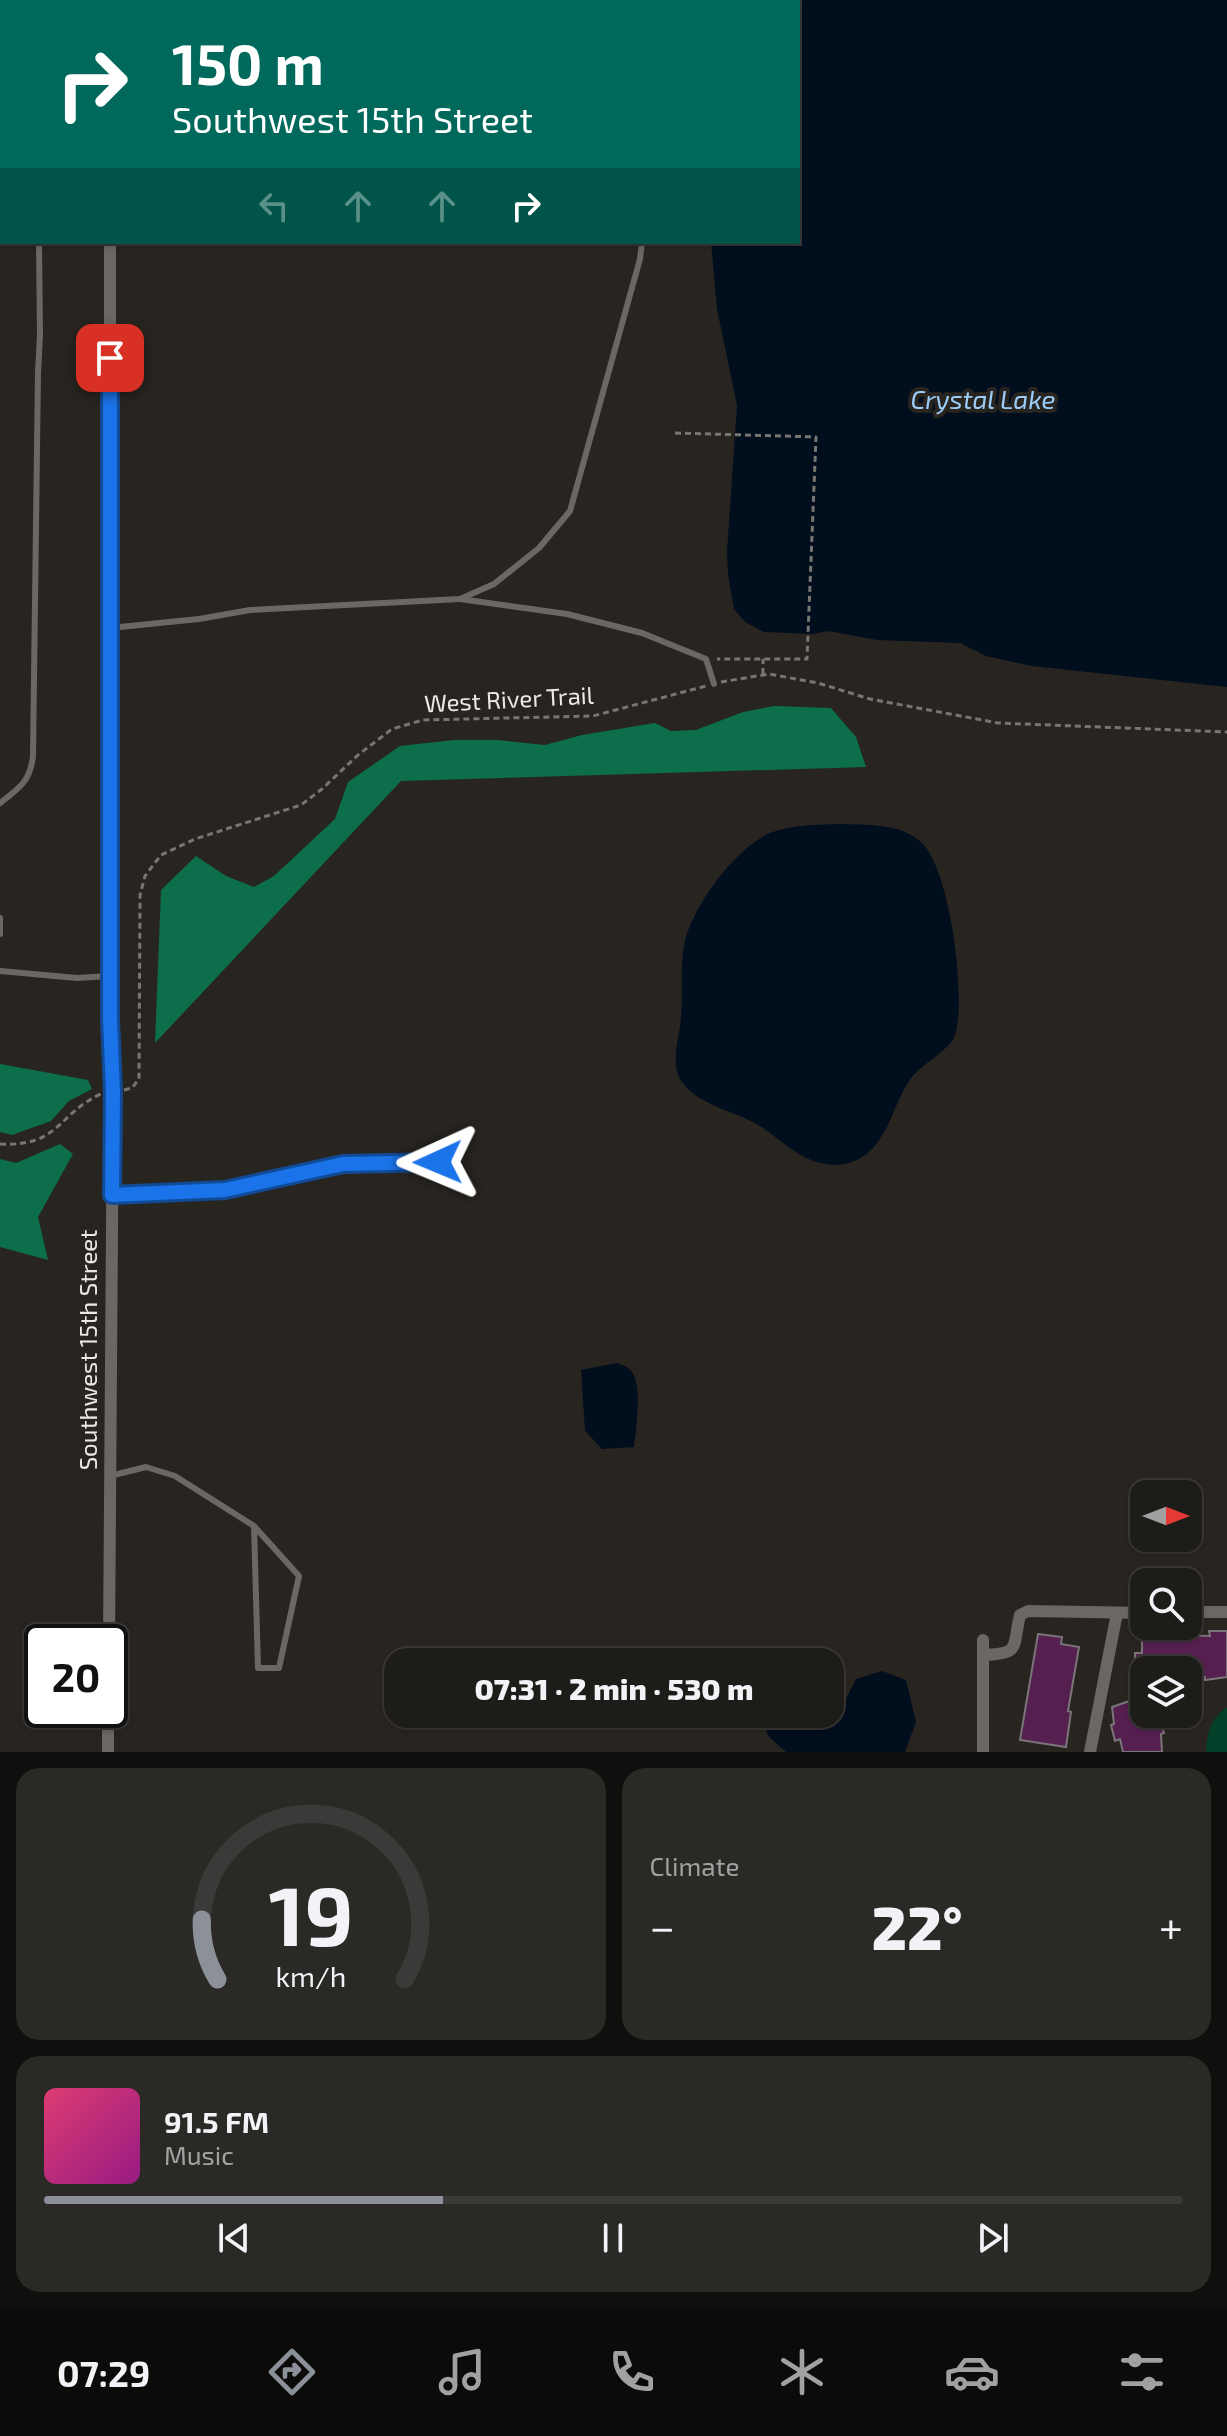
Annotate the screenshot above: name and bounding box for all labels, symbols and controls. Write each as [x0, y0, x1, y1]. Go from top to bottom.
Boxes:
text: 150 m [172, 29, 324, 96]
icon: right [40, 32, 144, 136]
text: Southwest 15th Street [172, 97, 533, 140]
icon: left [252, 184, 296, 228]
icon: ahead [336, 184, 380, 228]
icon: ahead [420, 184, 464, 228]
icon: right [504, 184, 548, 228]
pin [76, 324, 144, 392]
icon: arrive [88, 336, 132, 380]
water label: Crystal Lake [910, 383, 1056, 415]
street label: West River Trail [423, 680, 594, 717]
position arrow [396, 1120, 480, 1204]
street label: Southwest 15th Street [73, 1230, 102, 1470]
north arrow [1130, 1480, 1202, 1552]
map controls [1130, 1480, 1202, 1728]
button: search [1130, 1568, 1202, 1640]
speed limit sign: 20 [24, 1624, 128, 1728]
button: layers [1130, 1656, 1202, 1728]
text: 07:31 · 2 min · 530 m [474, 1670, 754, 1706]
text: Climate [650, 1850, 739, 1881]
text: 19 [268, 1863, 353, 1963]
text: 22° [872, 1890, 962, 1962]
text: − [650, 1899, 675, 1952]
text: + [1159, 1899, 1183, 1952]
text: km/h [275, 1958, 346, 1993]
text: 91.5 FM [164, 2103, 269, 2139]
text: Music [164, 2139, 234, 2170]
icon: previous [212, 2216, 256, 2260]
icon: pause [591, 2216, 635, 2260]
icon: next [971, 2216, 1015, 2260]
icon: directions [264, 2344, 320, 2400]
icon: music [434, 2344, 490, 2400]
icon: phone [604, 2344, 660, 2400]
icon: climate [774, 2344, 830, 2400]
icon: car [944, 2344, 1000, 2400]
icon: filters [1114, 2344, 1170, 2400]
text: 07:29 [57, 2351, 150, 2394]

